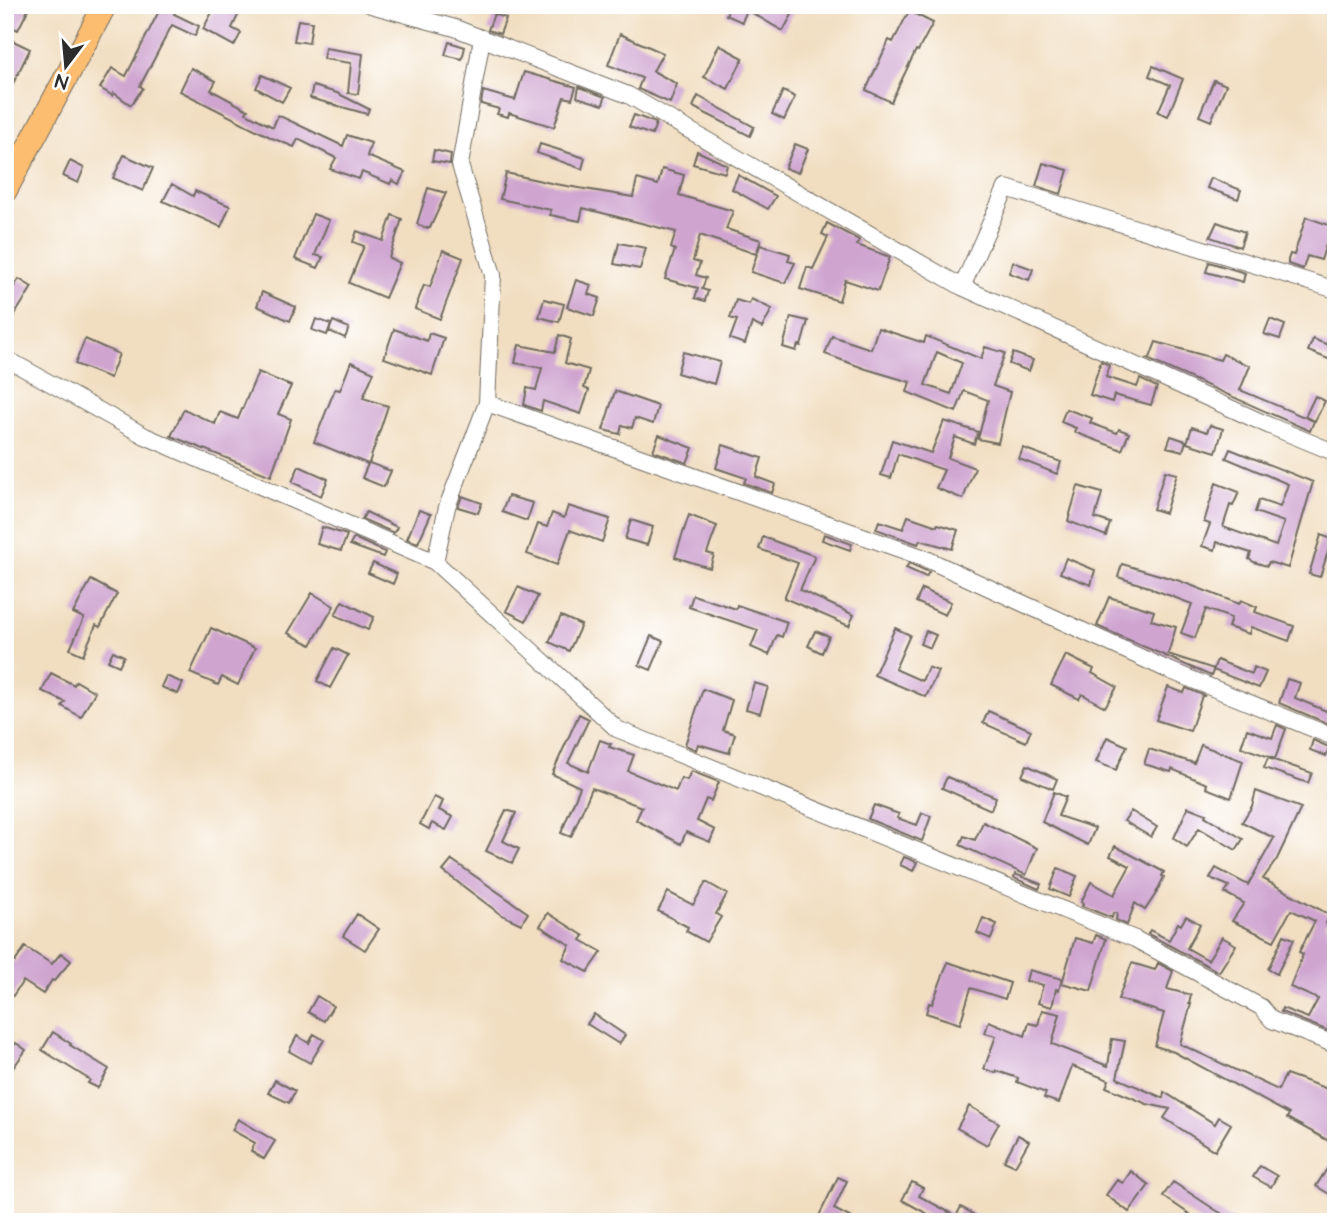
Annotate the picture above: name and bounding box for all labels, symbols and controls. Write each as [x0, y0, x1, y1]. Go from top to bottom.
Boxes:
north arrow [32, 32, 102, 102]
text: N [52, 66, 71, 96]

